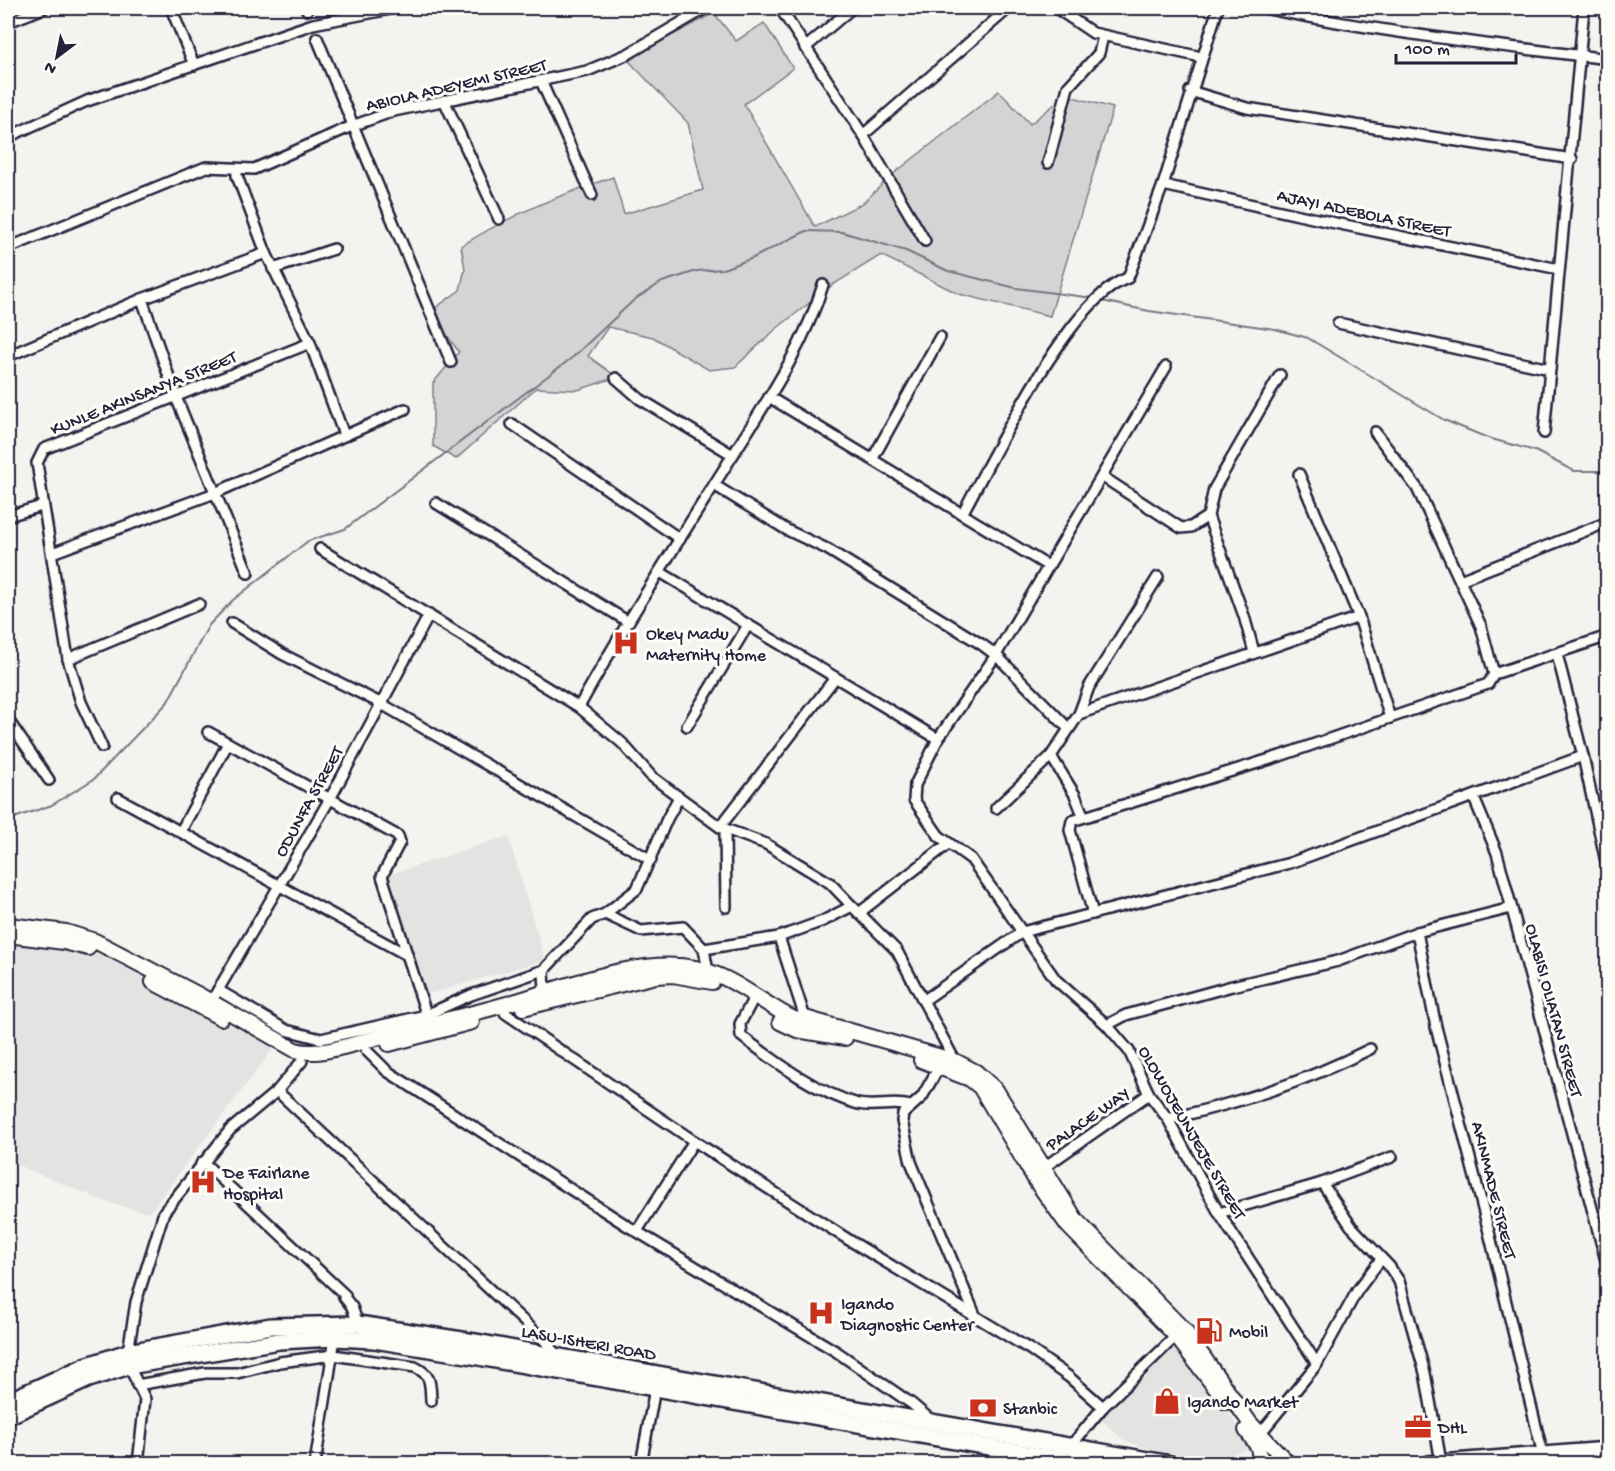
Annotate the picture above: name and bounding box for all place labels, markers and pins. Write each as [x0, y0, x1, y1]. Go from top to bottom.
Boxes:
place label: Okey Madu Maternity Home [646, 625, 767, 667]
hospital icon: Okey Madu Maternity Home [611, 628, 641, 658]
place label: De Fairlane Hospital [222, 1164, 310, 1206]
hospital icon: De Fairlane Hospital [188, 1167, 218, 1197]
place label: Igando Diagnostic Center [840, 1295, 975, 1337]
hospital icon: Igando Diagnostic Center [806, 1298, 836, 1328]
fuel station icon: Mobil [1194, 1316, 1224, 1346]
place label: Mobil [1229, 1323, 1268, 1344]
shop icon: Igando Market [1152, 1386, 1182, 1416]
bank icon: Stanbic [968, 1393, 998, 1423]
place label: Igando Market [1187, 1393, 1299, 1414]
place label: Stanbic [1003, 1400, 1058, 1421]
office icon: DHL [1403, 1412, 1433, 1442]
place label: DHL [1437, 1419, 1468, 1440]

